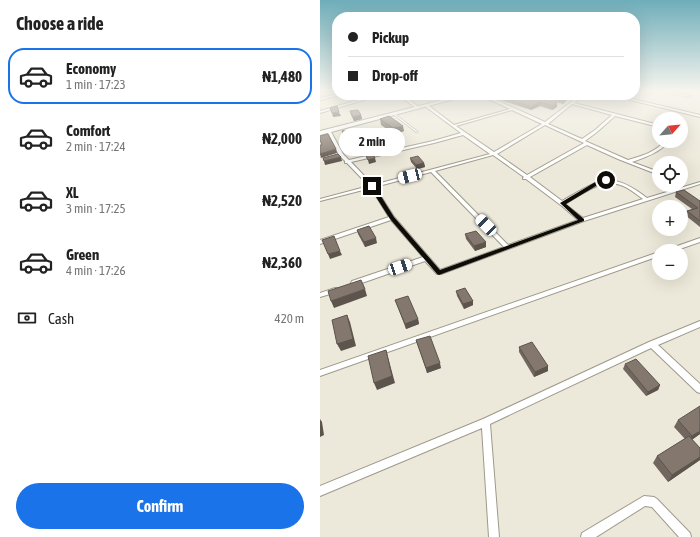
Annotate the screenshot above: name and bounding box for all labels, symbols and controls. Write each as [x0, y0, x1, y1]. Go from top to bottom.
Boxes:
text: Choose a ride [16, 13, 104, 34]
text: Pickup [372, 29, 409, 46]
icon: car [18, 58, 54, 94]
text: Economy [66, 60, 116, 77]
text: Drop-off [372, 67, 418, 84]
text: ₦1,480 [262, 68, 302, 85]
text: 1 min · 17:23 [66, 77, 126, 92]
north arrow [652, 112, 688, 148]
map controls [652, 112, 688, 280]
icon: car [18, 120, 54, 156]
text: Comfort [66, 122, 110, 139]
callout: 2 min [339, 128, 405, 156]
text: ₦2,000 [262, 130, 302, 147]
text: 2 min [359, 134, 385, 149]
text: 2 min · 17:24 [66, 139, 126, 154]
button: locate [652, 156, 688, 192]
car [397, 167, 423, 185]
route start [597, 171, 615, 189]
route end [363, 177, 381, 195]
icon: car [18, 182, 54, 218]
text: XL [66, 184, 79, 201]
text: ₦2,520 [262, 192, 302, 209]
button: + [652, 200, 688, 236]
text: 3 min · 17:25 [66, 201, 126, 216]
car [473, 212, 499, 238]
icon: car [18, 244, 54, 280]
button: − [652, 244, 688, 280]
text: Green [66, 246, 99, 263]
text: ₦2,360 [262, 254, 302, 271]
car [387, 257, 413, 277]
text: 4 min · 17:26 [66, 263, 126, 278]
icon: cash [16, 307, 38, 329]
text: Cash [48, 310, 74, 327]
text: 420 m [275, 311, 304, 326]
button: Confirm [16, 483, 304, 529]

